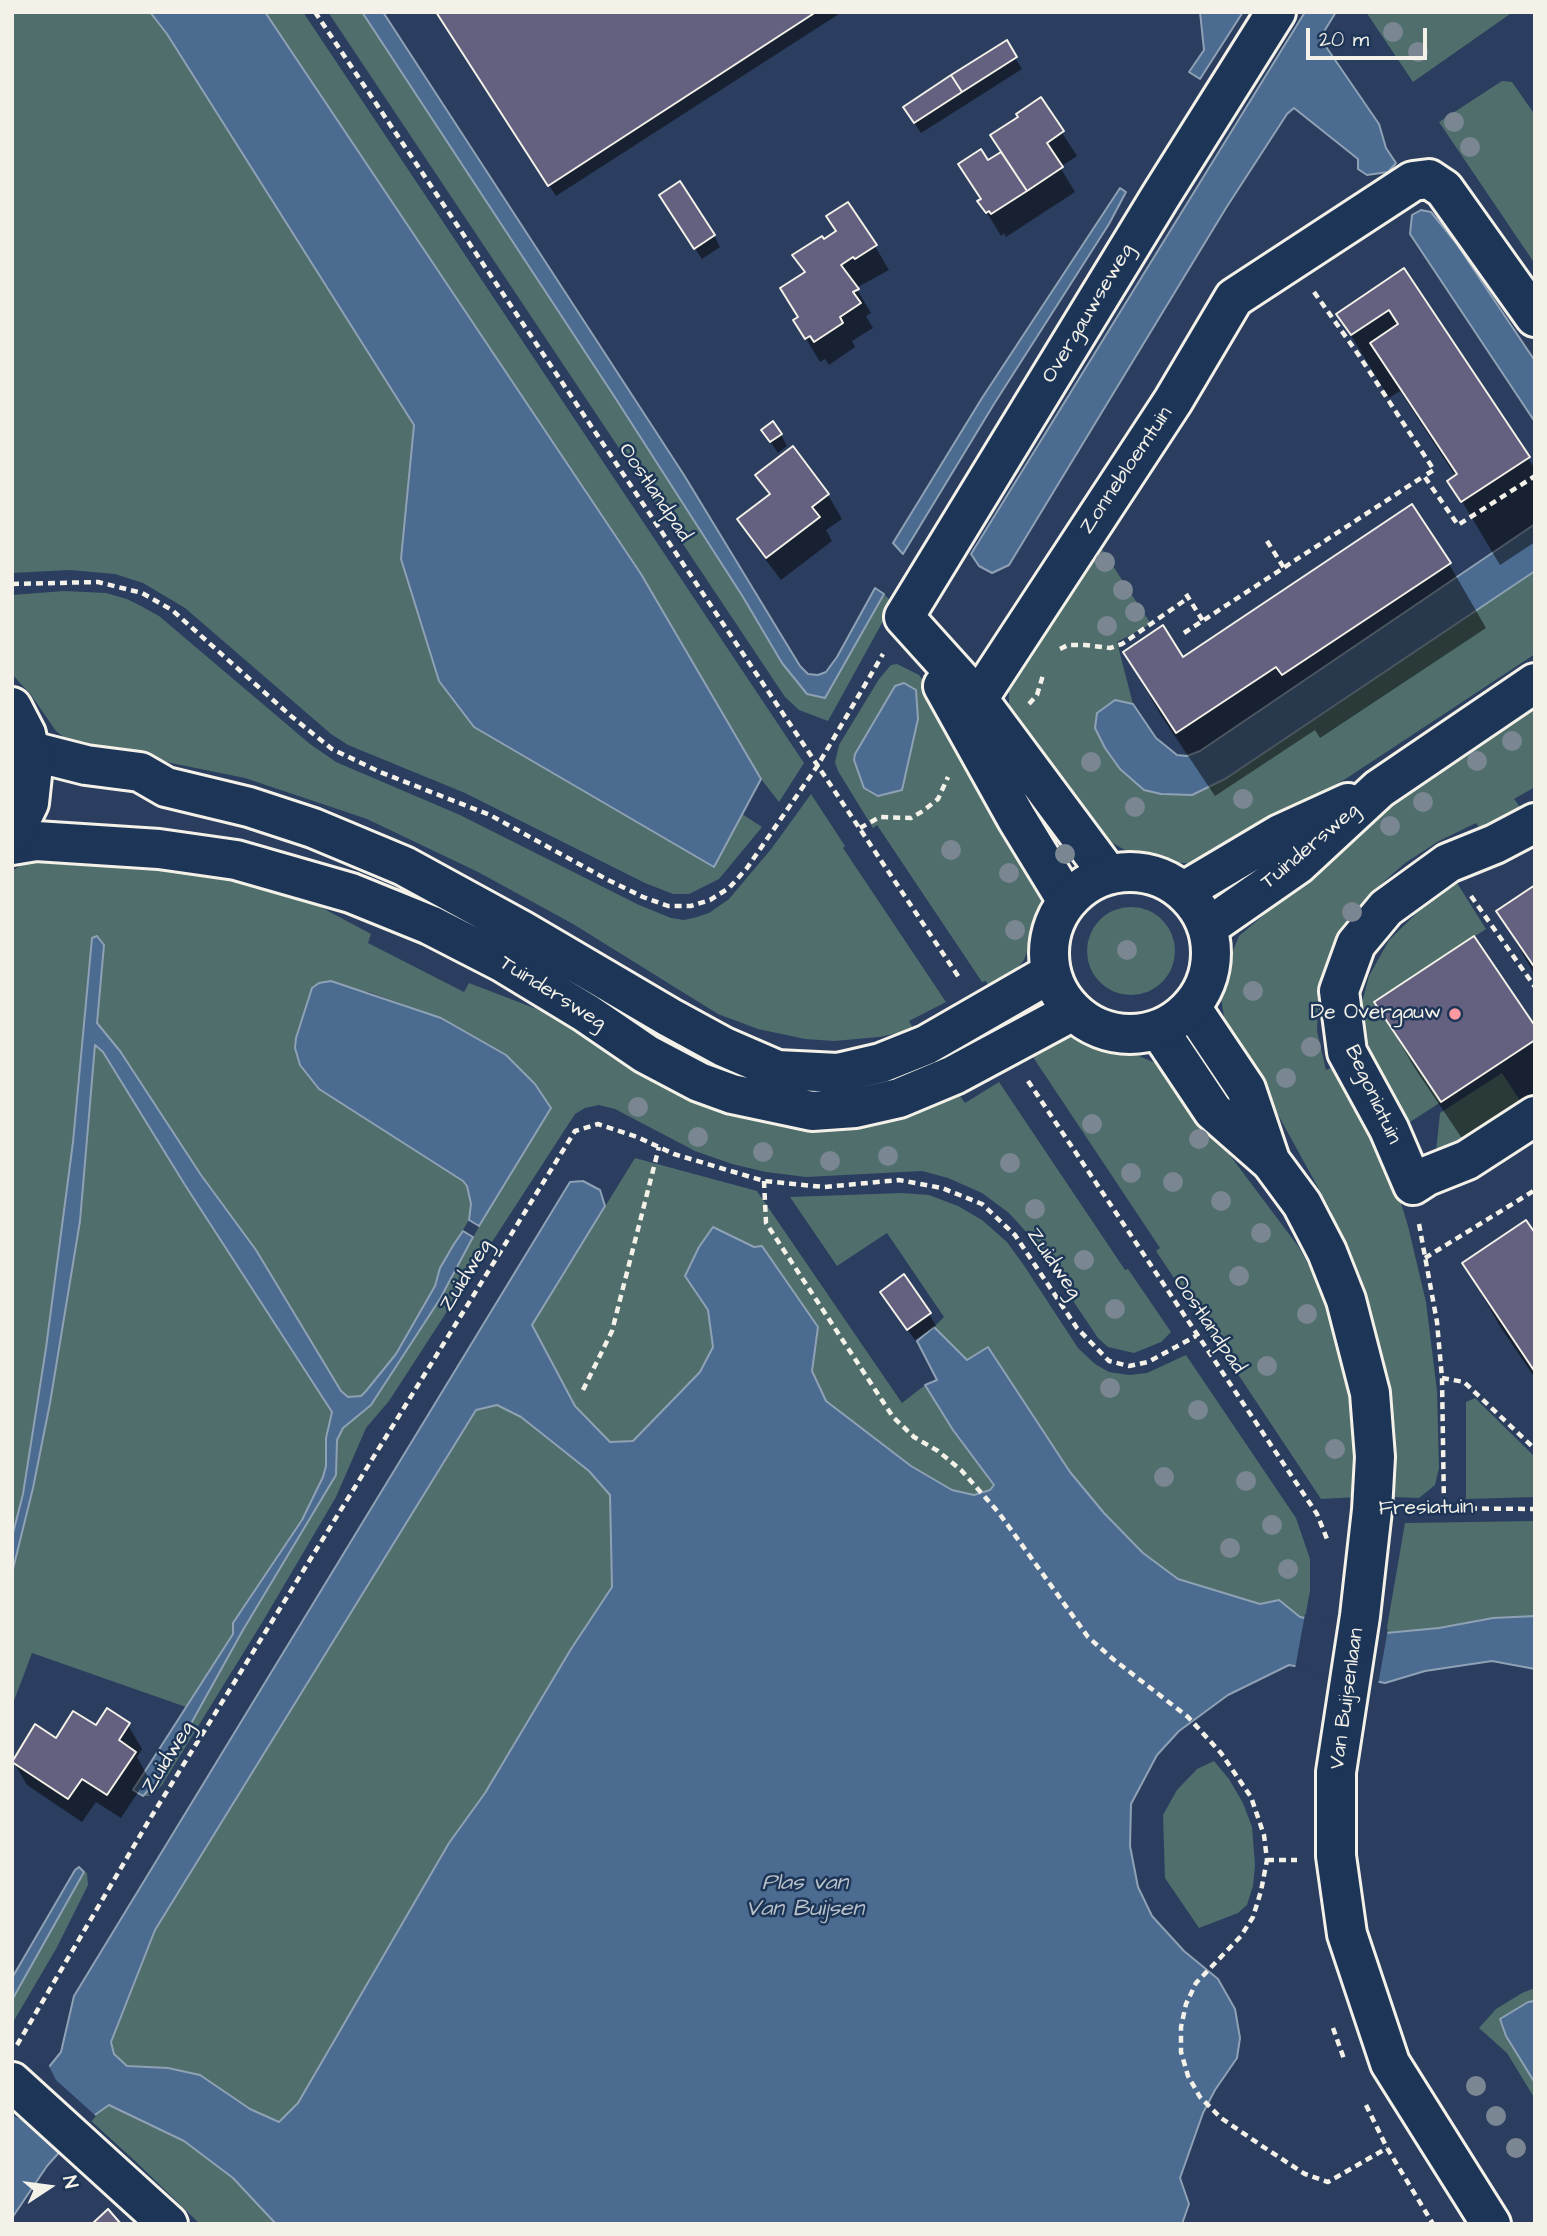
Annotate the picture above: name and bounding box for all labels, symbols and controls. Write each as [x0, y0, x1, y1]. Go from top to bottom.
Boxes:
scale bar [1309, 14, 1430, 58]
text: 20 m [1319, 25, 1369, 54]
street label: Overgauwseweg [1037, 240, 1141, 388]
street label: Zonnebloemtuin [1075, 403, 1179, 539]
street label: Oostlandpad [612, 439, 696, 547]
street label: Tuindersweg [1257, 799, 1365, 895]
street label: Tuindersweg [494, 951, 610, 1037]
place label: De Overgauw [1311, 1001, 1441, 1027]
marker: De Overgauw [1447, 1006, 1463, 1022]
street label: Begoniatuin [1338, 1042, 1406, 1148]
street label: Zuidweg [1020, 1224, 1086, 1304]
street label: Zuidweg [435, 1235, 499, 1317]
street label: Oostlandpad [1166, 1271, 1250, 1379]
street label: Fresiatuin [1378, 1496, 1474, 1522]
street label: Van Buijsenlaan [1326, 1627, 1370, 1771]
street label: Zuidweg [137, 1717, 201, 1799]
water label: Plas van Van Buijsen [746, 1870, 864, 1924]
north arrow [14, 2152, 84, 2222]
text: N [55, 2173, 84, 2191]

